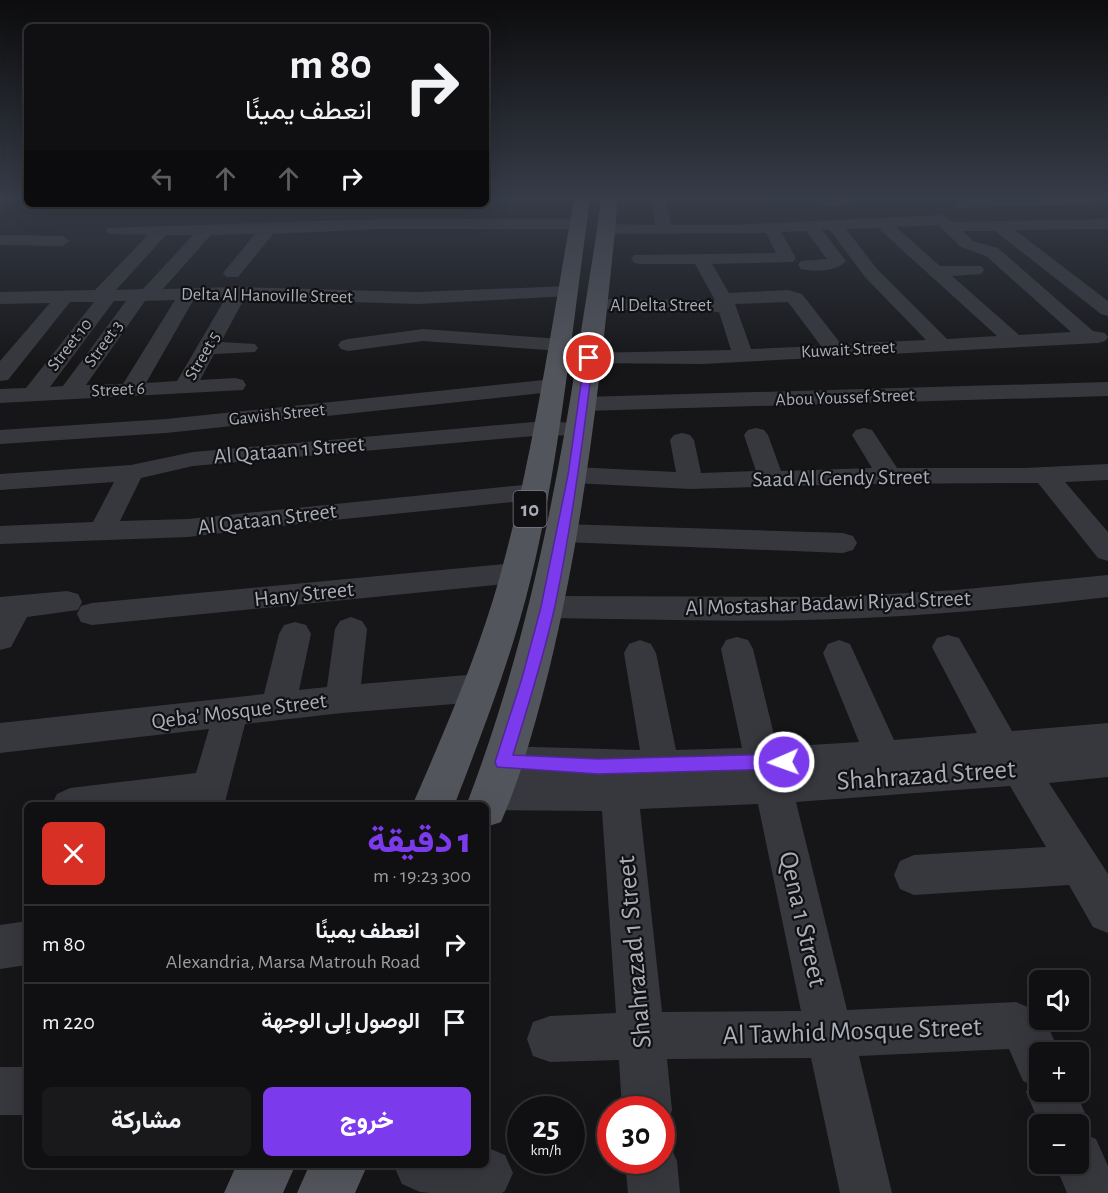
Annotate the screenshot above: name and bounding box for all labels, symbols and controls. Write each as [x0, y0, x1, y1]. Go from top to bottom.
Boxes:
text: 80 m [289, 44, 372, 86]
icon: right [393, 48, 471, 126]
text: انعطف يمينًا [245, 97, 372, 124]
icon: left [146, 162, 179, 195]
icon: ahead [209, 162, 242, 195]
icon: ahead [272, 162, 305, 195]
icon: right [335, 162, 368, 195]
street label: Delta Al Hanoville Street [181, 286, 353, 307]
street label: Al Delta Street [610, 297, 712, 315]
street label: Street 10 [44, 315, 96, 375]
street label: Street 3 [81, 317, 127, 371]
street label: Street 5 [182, 329, 224, 383]
pin [563, 332, 614, 383]
street label: Kuwait Street [801, 339, 896, 361]
icon: arrive [572, 341, 605, 374]
street label: Street 6 [91, 380, 145, 400]
street label: Abou Youssef Street [775, 387, 915, 409]
street label: Gawish Street [228, 401, 326, 429]
street label: Al Qataan 1 Street [213, 432, 365, 468]
street label: Saad Al Gendy Street [752, 465, 930, 491]
road number: 10 [514, 491, 546, 527]
street label: Al Qataan Street [196, 500, 338, 538]
street label: Hany Street [253, 578, 355, 610]
street label: Al Mostashar Badawi Riyad Street [685, 587, 971, 619]
street label: Qeba' Mosque Street [150, 689, 328, 733]
position arrow [752, 730, 816, 794]
street label: Shahrazad Street [836, 755, 1017, 795]
button: close [42, 822, 105, 885]
text: 1 دقيقة [367, 823, 471, 859]
street label: Qena 1 Street [773, 849, 832, 990]
street label: Shahrazad 1 Street [612, 854, 656, 1049]
text: 300 m · 19:23 [373, 866, 471, 886]
text: انعطف يمينًا [315, 920, 420, 942]
icon: right [438, 928, 471, 961]
text: 80 m [42, 933, 85, 955]
text: Alexandria, Marsa Matrouh Road [166, 952, 420, 972]
map controls [1029, 970, 1089, 1174]
button: sound [1029, 970, 1089, 1030]
icon: arrive [438, 1006, 471, 1039]
text: الوصول إلى الوجهة [261, 1010, 420, 1032]
text: 220 m [42, 1011, 95, 1033]
street label: Al Tawhid Mosque Street [722, 1013, 983, 1049]
button: + [1029, 1042, 1089, 1102]
button: مشاركة [42, 1087, 251, 1156]
button: خروج [263, 1087, 471, 1156]
speed limit sign: 30 [597, 1096, 675, 1174]
text: 25 [532, 1113, 560, 1143]
button: − [1029, 1114, 1089, 1174]
text: km/h [531, 1143, 561, 1158]

